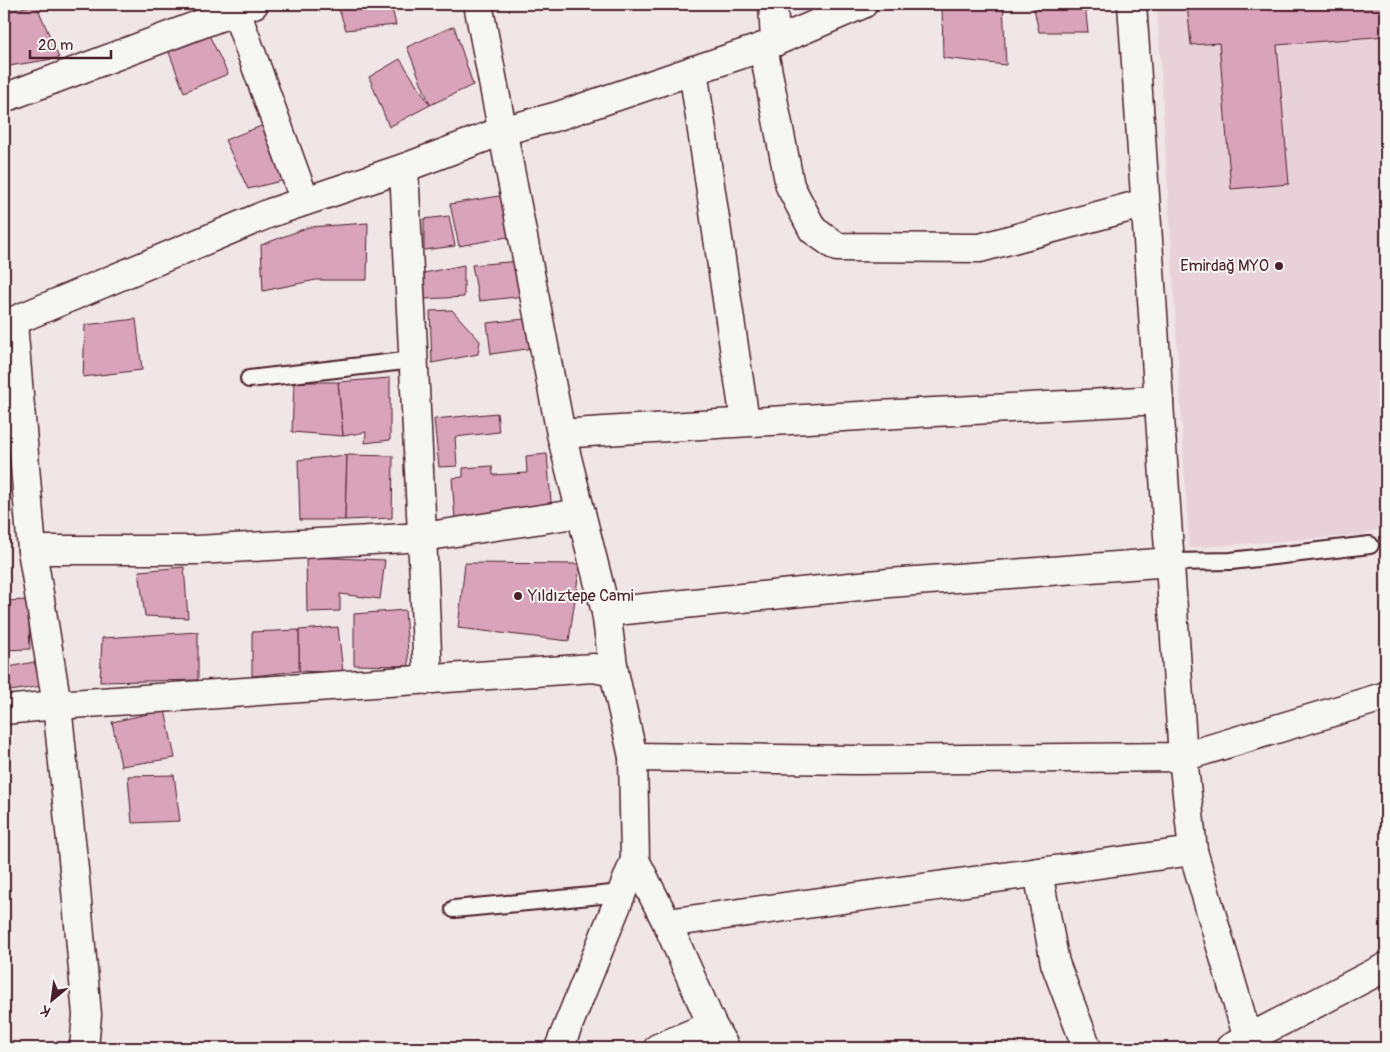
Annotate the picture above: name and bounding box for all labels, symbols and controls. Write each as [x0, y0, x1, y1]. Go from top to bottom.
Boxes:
scale bar [30, 28, 111, 60]
text: 20 m [38, 36, 73, 55]
place label: Emirdağ MYO [1180, 256, 1269, 276]
marker: Emirdağ MYO [1273, 260, 1285, 272]
place label: Yıldıztepe Cami [527, 586, 634, 606]
marker: Yıldıztepe Cami [512, 590, 524, 602]
north arrow [28, 974, 78, 1024]
text: K [38, 1001, 54, 1020]

